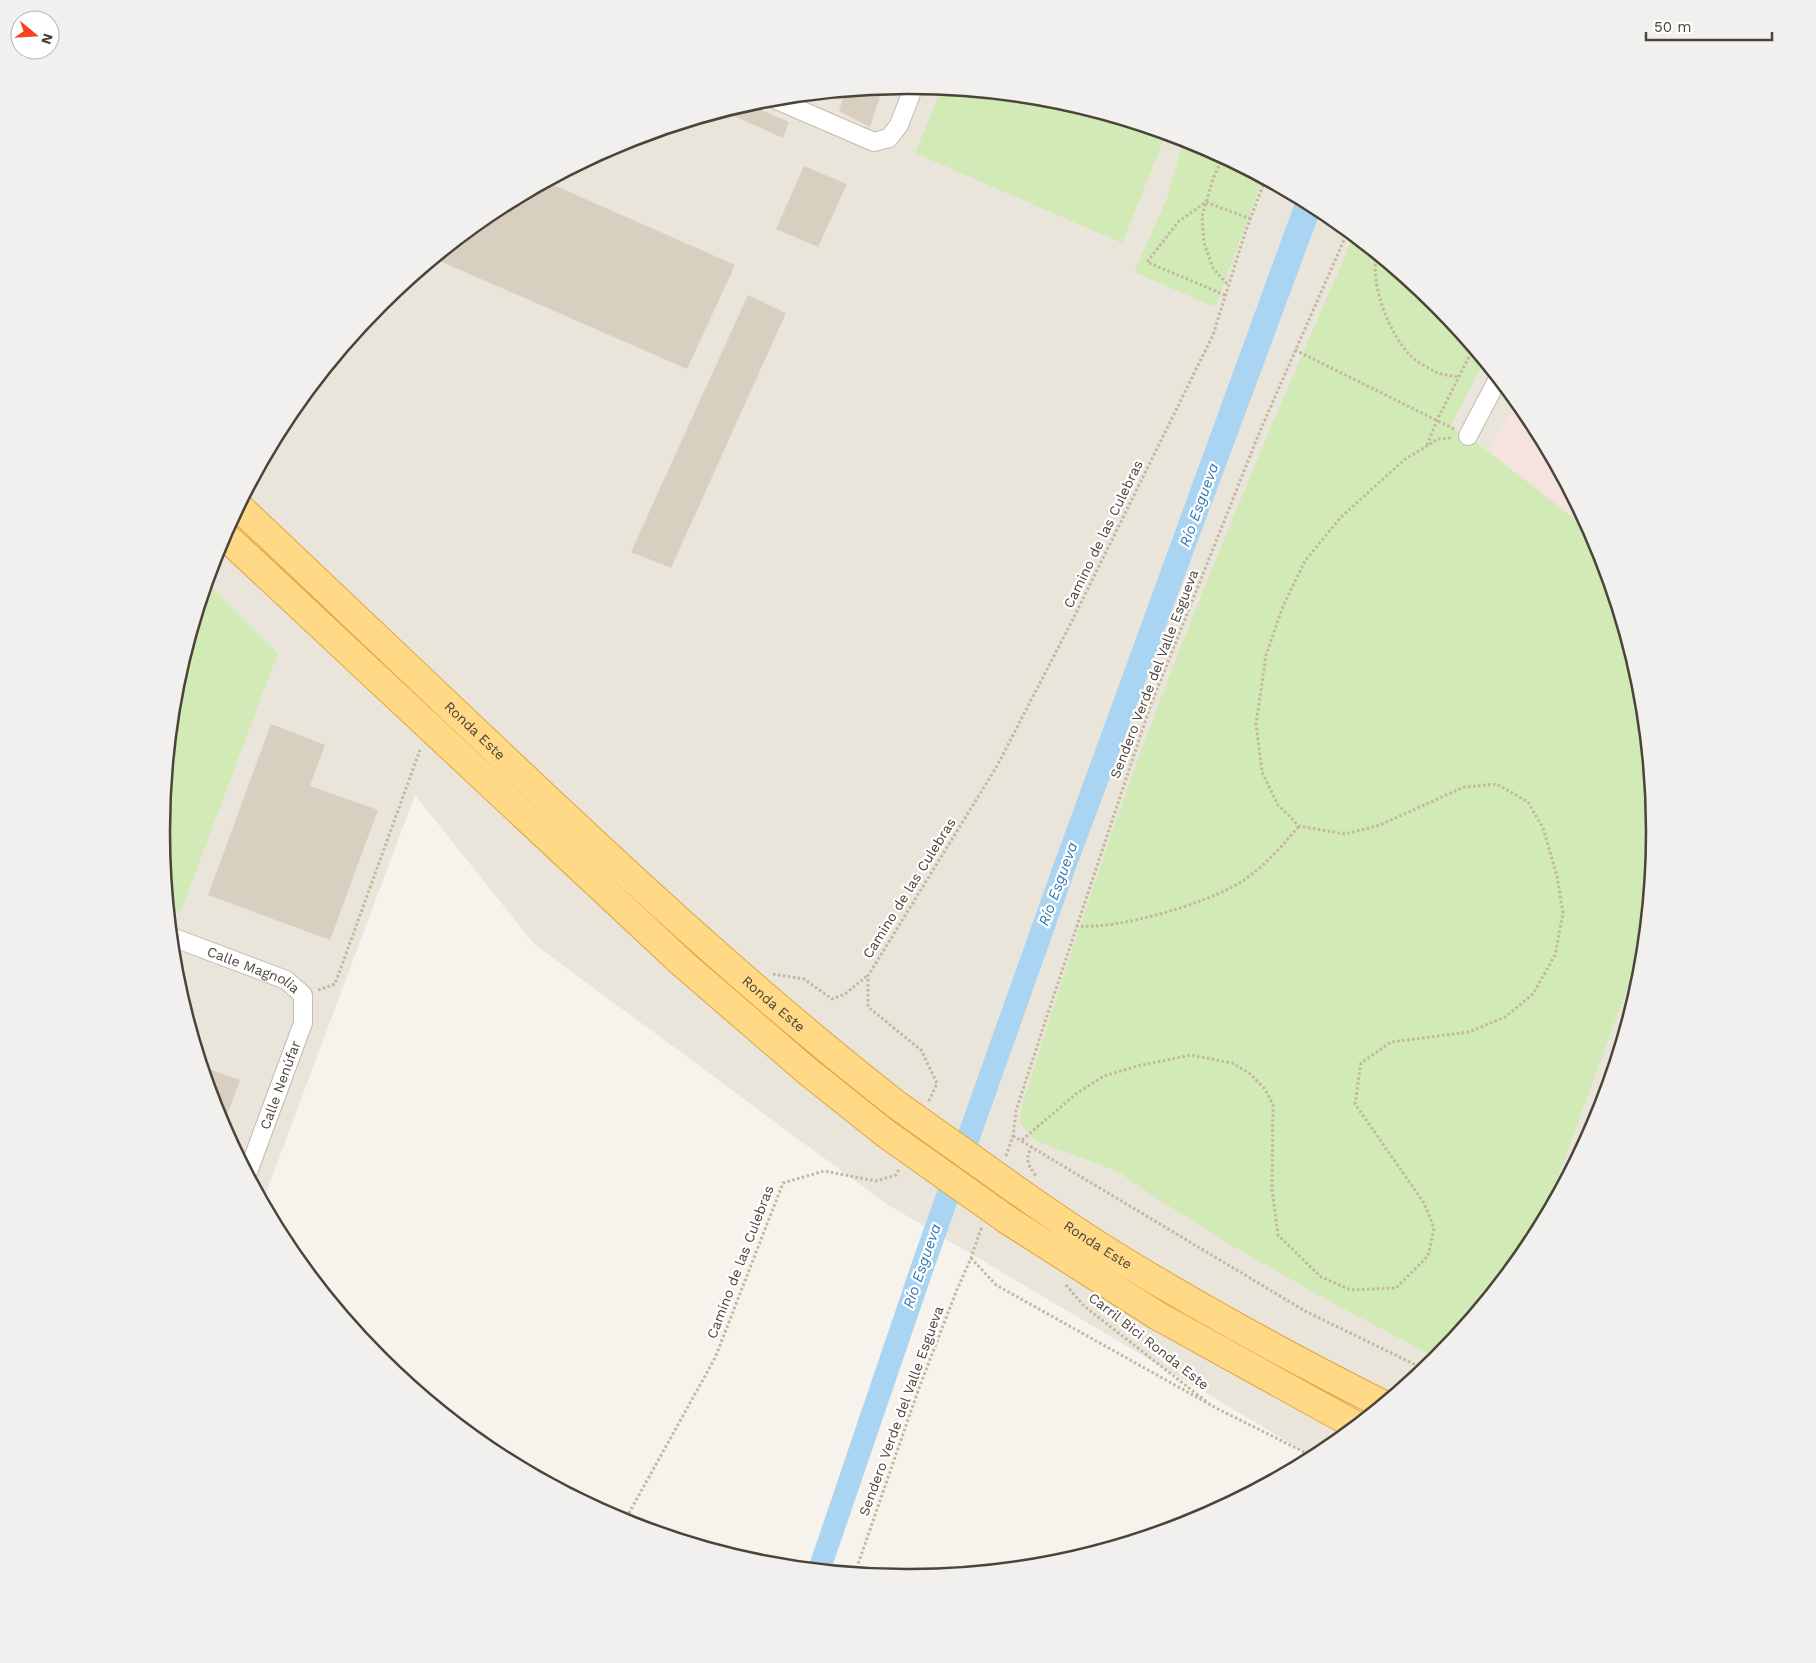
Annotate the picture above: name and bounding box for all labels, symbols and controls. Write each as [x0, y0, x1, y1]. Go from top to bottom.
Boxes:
north arrow [10, 10, 60, 60]
scale bar [1646, 10, 1772, 42]
text: 50 m [1654, 18, 1691, 36]
text: N [38, 32, 57, 46]
street label: Camino de las Culebras [1060, 457, 1146, 611]
water label: Río Esgueva [1176, 461, 1222, 549]
street label: Sendero Verde del Valle Esgueva [1107, 567, 1201, 781]
street label: Ronda Este [441, 698, 509, 763]
street label: Camino de las Culebras [859, 815, 959, 961]
water label: Río Esgueva [1035, 840, 1081, 928]
street label: Calle Magnolia [205, 943, 303, 997]
street label: Ronda Este [739, 972, 808, 1035]
street label: Calle Nenúfar [257, 1038, 304, 1132]
street label: Camino de las Culebras [703, 1183, 777, 1341]
street label: Ronda Este [1061, 1217, 1135, 1272]
water label: Río Esgueva [899, 1222, 945, 1310]
street label: Carril Bici Ronda Este [1086, 1289, 1212, 1393]
street label: Sendero Verde del Valle Esgueva [855, 1304, 947, 1518]

